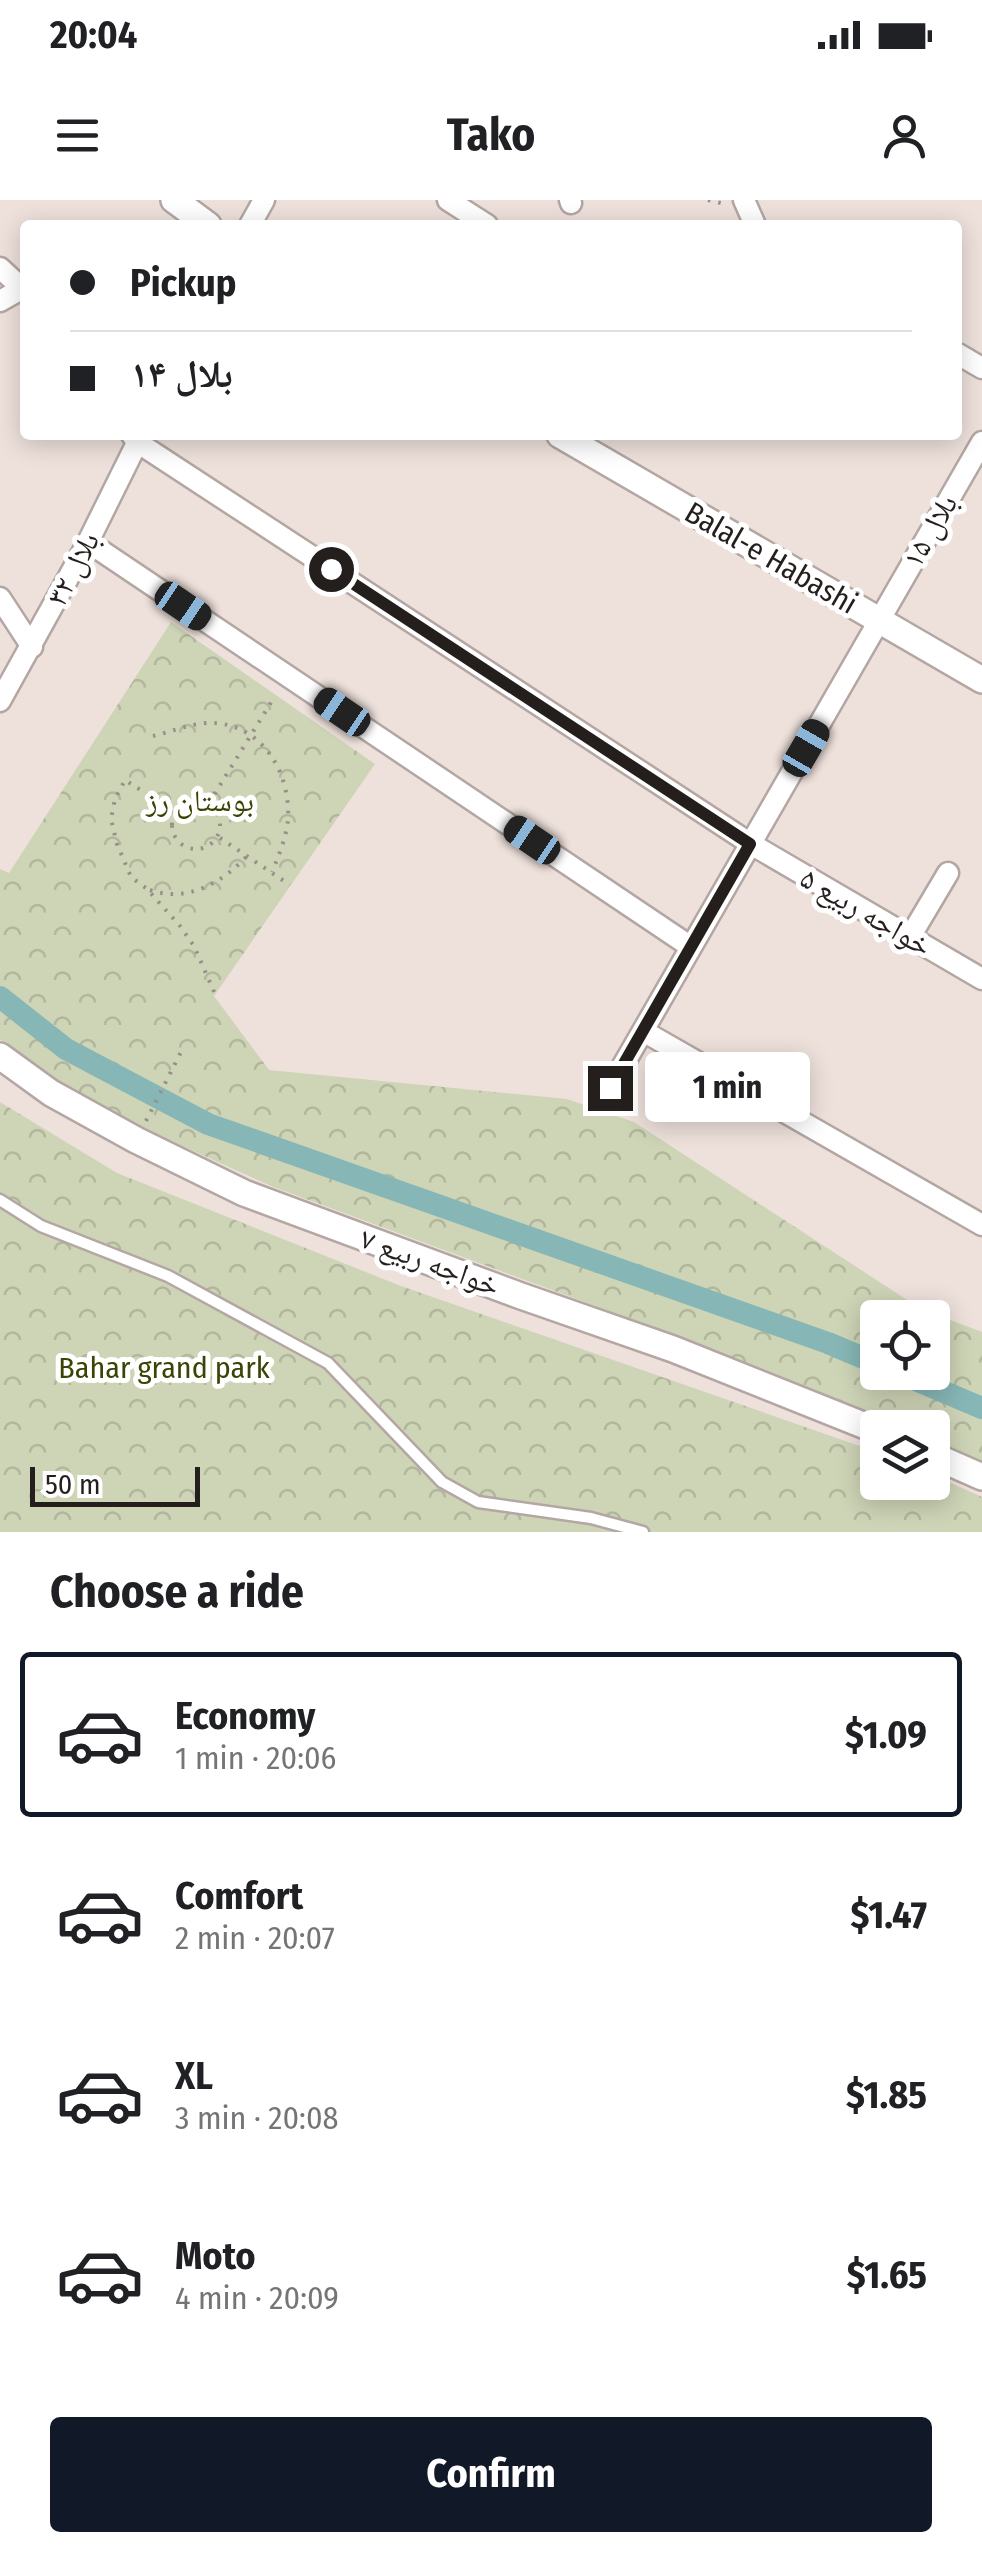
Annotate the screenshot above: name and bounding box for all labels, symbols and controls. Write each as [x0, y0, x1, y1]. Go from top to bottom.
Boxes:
text: 20:04 [50, 12, 137, 58]
icon: menu [50, 108, 105, 163]
text: Tako [447, 108, 535, 162]
icon: person [877, 108, 932, 163]
text: Pickup [130, 260, 236, 306]
text: بلال ۱۴ [130, 351, 233, 397]
street label: بلال ۱۵ [895, 488, 965, 574]
street label: Balal-e Habashi [679, 494, 863, 622]
street label: بلال ۳۲ [39, 526, 107, 612]
route start [309, 547, 354, 592]
car [150, 577, 216, 635]
car [309, 683, 375, 741]
car [778, 715, 834, 781]
park label: بوستان رز [145, 783, 254, 819]
car [499, 811, 565, 869]
street label: خواجه ربیع ۵ [794, 860, 938, 965]
callout: 1 min [645, 1053, 810, 1123]
route end [588, 1066, 633, 1111]
text: 1 min [693, 1068, 762, 1106]
street label: خواجه ربیع ۷ [355, 1220, 504, 1305]
map controls [860, 1300, 950, 1500]
button: locate [860, 1300, 950, 1390]
park label: Bahar grand park [58, 1350, 270, 1386]
button: layers [860, 1410, 950, 1500]
scale bar [30, 1462, 200, 1506]
text: 50 m [45, 1468, 101, 1501]
text: Choose a ride [50, 1565, 304, 1619]
icon: car [55, 1690, 145, 1780]
text: Economy [175, 1693, 315, 1739]
text: $1.09 [845, 1712, 927, 1758]
text: 1 min · 20:06 [175, 1739, 336, 1777]
icon: car [55, 1870, 145, 1960]
text: Comfort [175, 1873, 303, 1919]
text: $1.47 [851, 1892, 927, 1938]
text: 2 min · 20:07 [175, 1919, 335, 1957]
icon: car [55, 2050, 145, 2140]
text: XL [175, 2053, 213, 2099]
text: $1.85 [846, 2072, 927, 2118]
text: 3 min · 20:08 [175, 2099, 339, 2137]
icon: car [55, 2230, 145, 2320]
text: Moto [175, 2233, 256, 2279]
text: $1.65 [847, 2252, 927, 2298]
text: 4 min · 20:09 [175, 2279, 339, 2317]
button: Confirm [50, 2417, 932, 2532]

